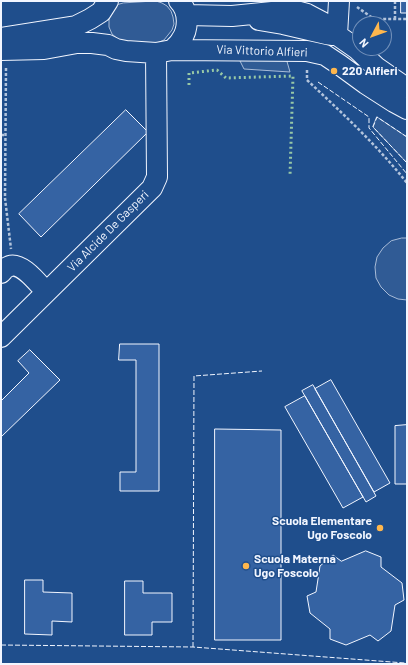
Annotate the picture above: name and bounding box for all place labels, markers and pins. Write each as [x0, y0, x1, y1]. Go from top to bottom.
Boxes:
place label: 220 Alfieri [342, 64, 398, 78]
marker: 220 Alfieri [329, 66, 339, 76]
place label: Scuola Elementare Ugo Foscolo [272, 514, 372, 542]
marker: Scuola Elementare Ugo Foscolo [375, 523, 385, 533]
place label: Scuola Materna Ugo Foscolo [254, 552, 336, 580]
marker: Scuola Materna Ugo Foscolo [241, 561, 251, 571]

